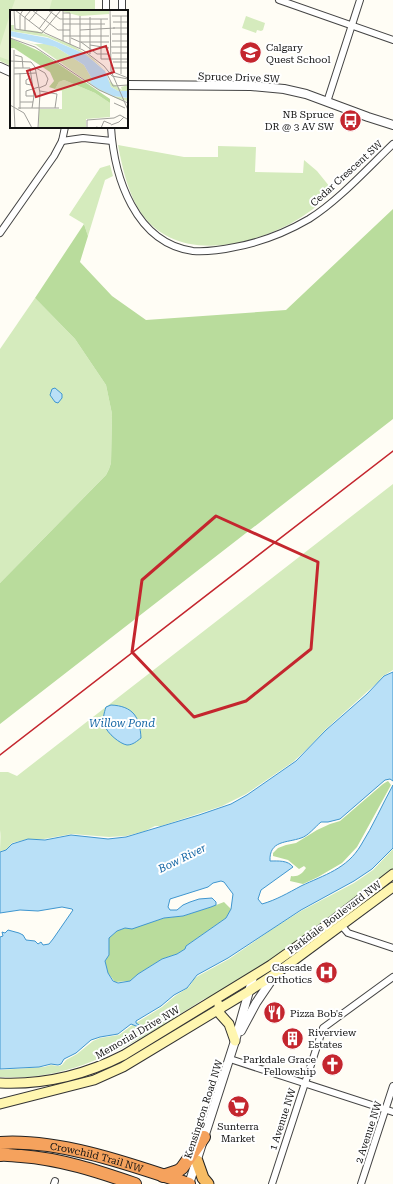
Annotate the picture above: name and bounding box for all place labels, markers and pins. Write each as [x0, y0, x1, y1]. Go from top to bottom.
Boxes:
school or university icon: Calgary Quest School [237, 40, 263, 66]
place label: Calgary Quest School [266, 42, 330, 65]
bus stop icon: NB Spruce DR @ 3 AV SW [337, 107, 363, 133]
place label: NB Spruce DR @ 3 AV SW [265, 109, 335, 132]
hospital icon: Cascade Orthotics [314, 960, 340, 986]
place label: Cascade Orthotics [266, 962, 313, 985]
restaurant icon: Pizza Bob's [261, 1000, 287, 1026]
place label: Pizza Bob's [290, 1008, 343, 1019]
building icon: Riverview Estates [280, 1025, 306, 1051]
place label: Riverview Estates [308, 1027, 357, 1050]
church icon: Parkdale Grace Fellowship [319, 1052, 345, 1078]
place label: Parkdale Grace Fellowship [243, 1054, 316, 1077]
supermarket icon: Sunterra Market [225, 1093, 251, 1119]
place label: Sunterra Market [217, 1121, 259, 1144]

